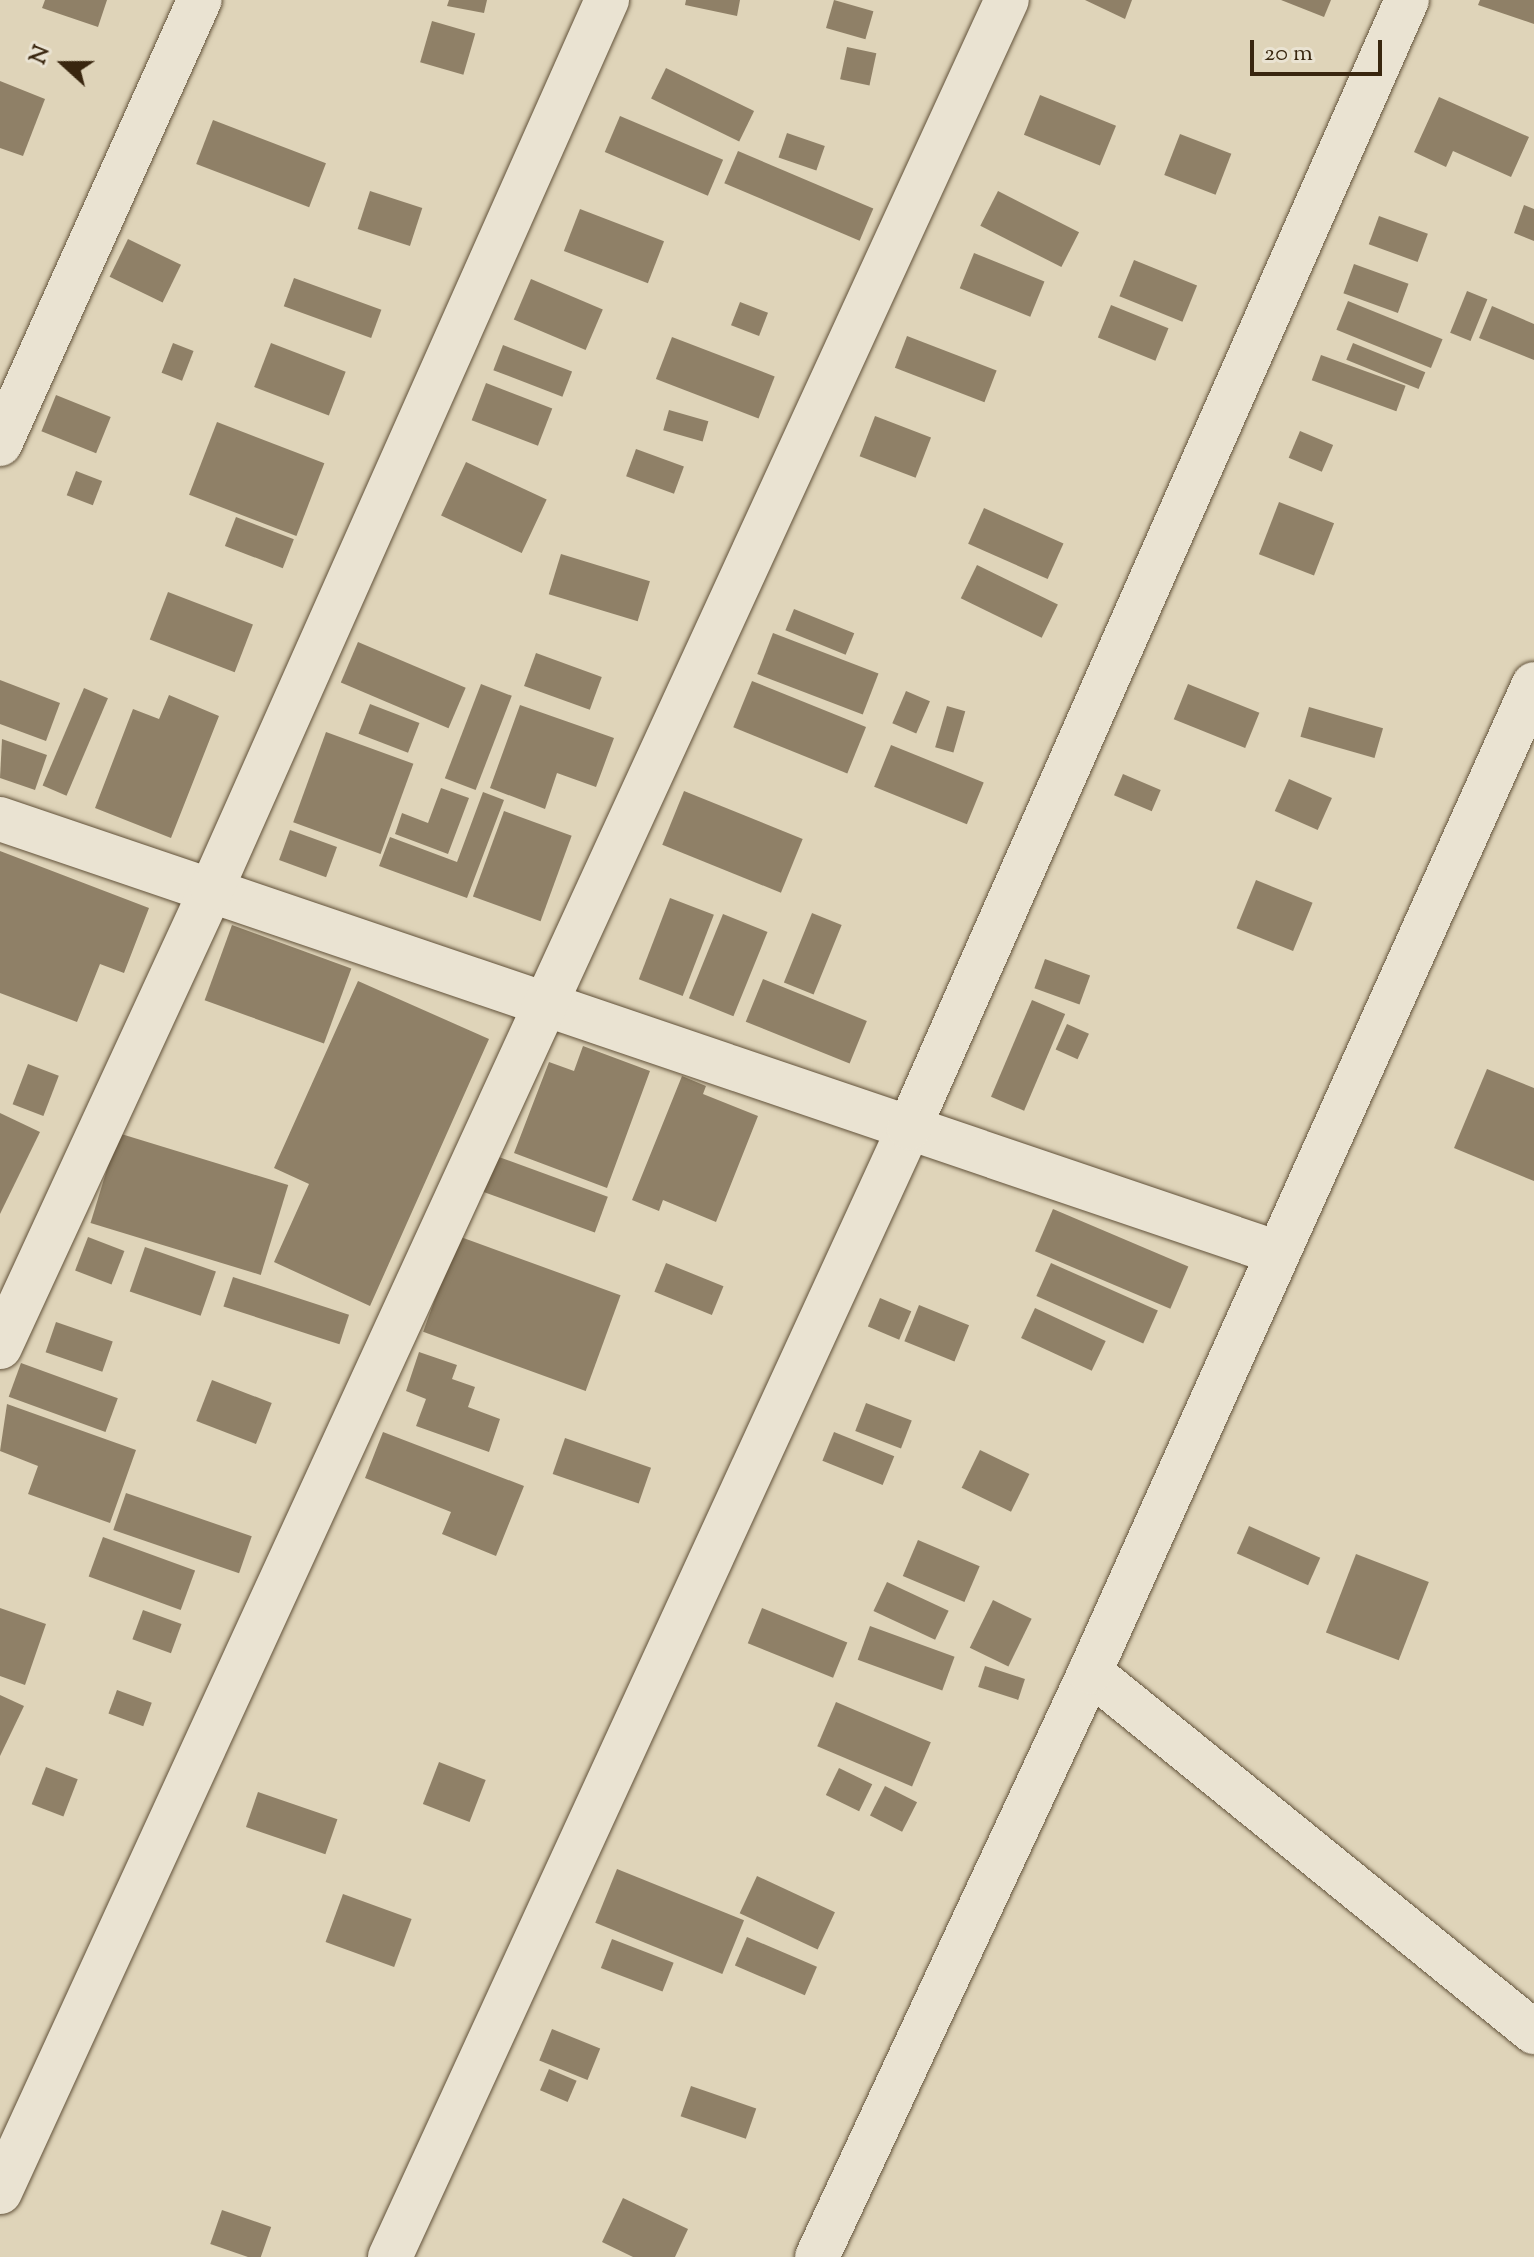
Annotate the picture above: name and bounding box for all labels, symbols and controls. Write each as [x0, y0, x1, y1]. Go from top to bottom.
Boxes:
north arrow [24, 24, 104, 104]
scale bar [1254, 24, 1386, 74]
text: 20 m [1264, 37, 1313, 71]
text: N [24, 41, 60, 69]

